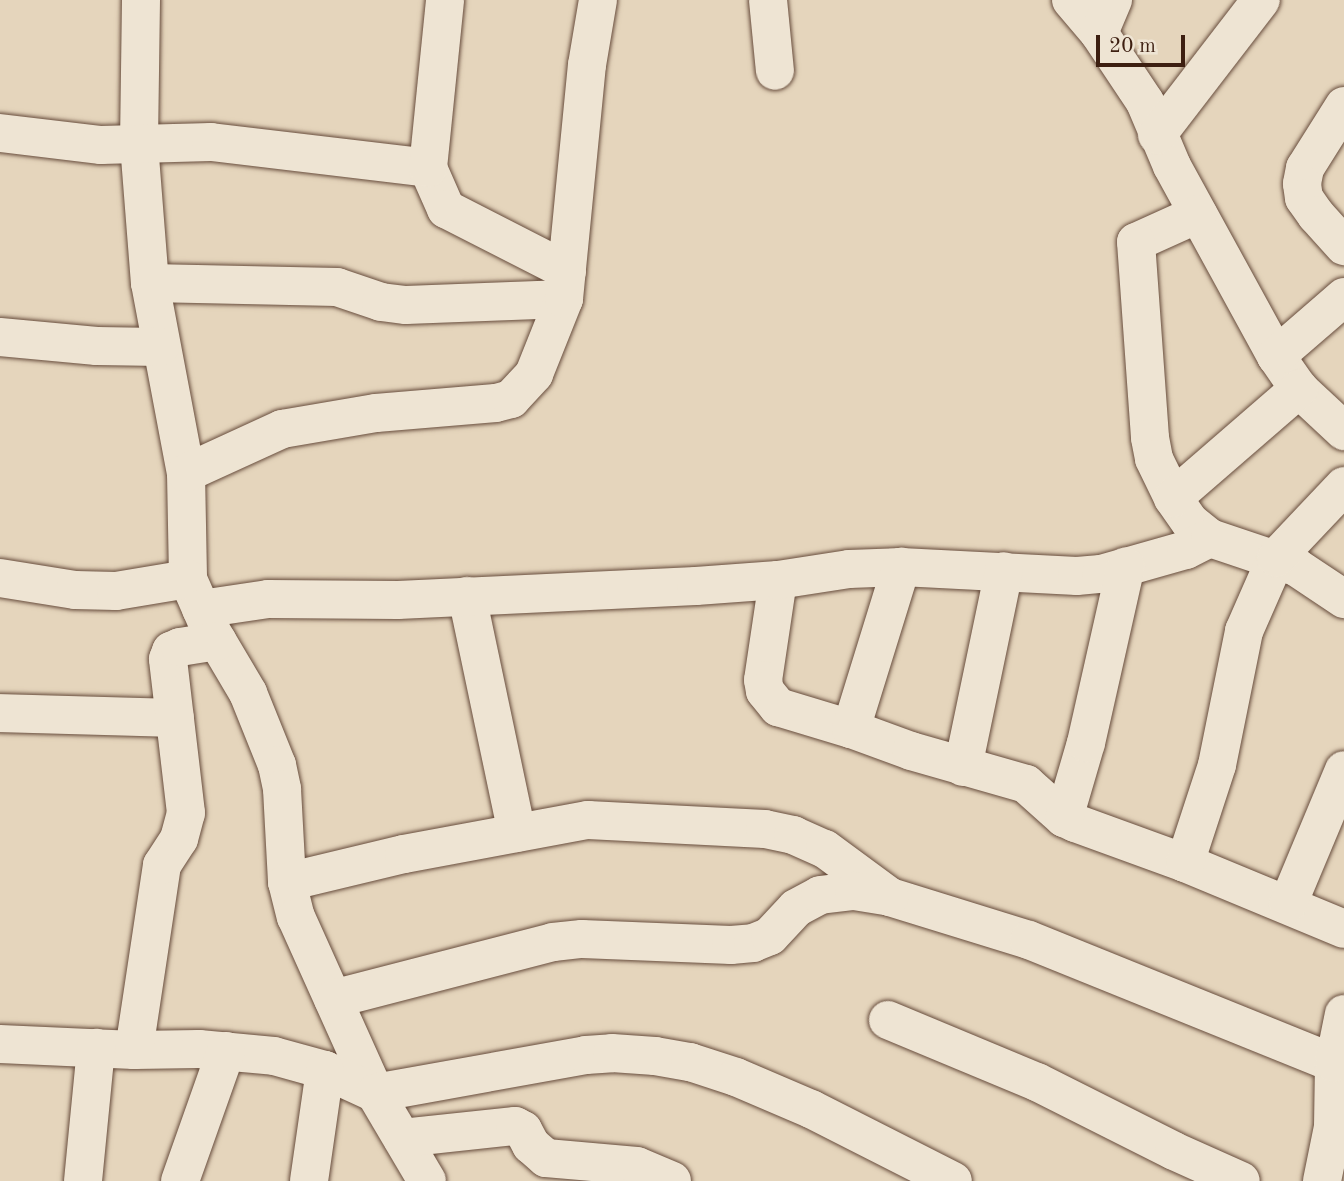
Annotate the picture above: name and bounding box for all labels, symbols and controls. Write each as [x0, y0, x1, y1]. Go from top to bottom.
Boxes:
scale bar [1099, 21, 1188, 65]
text: 20 m [1109, 36, 1156, 57]

